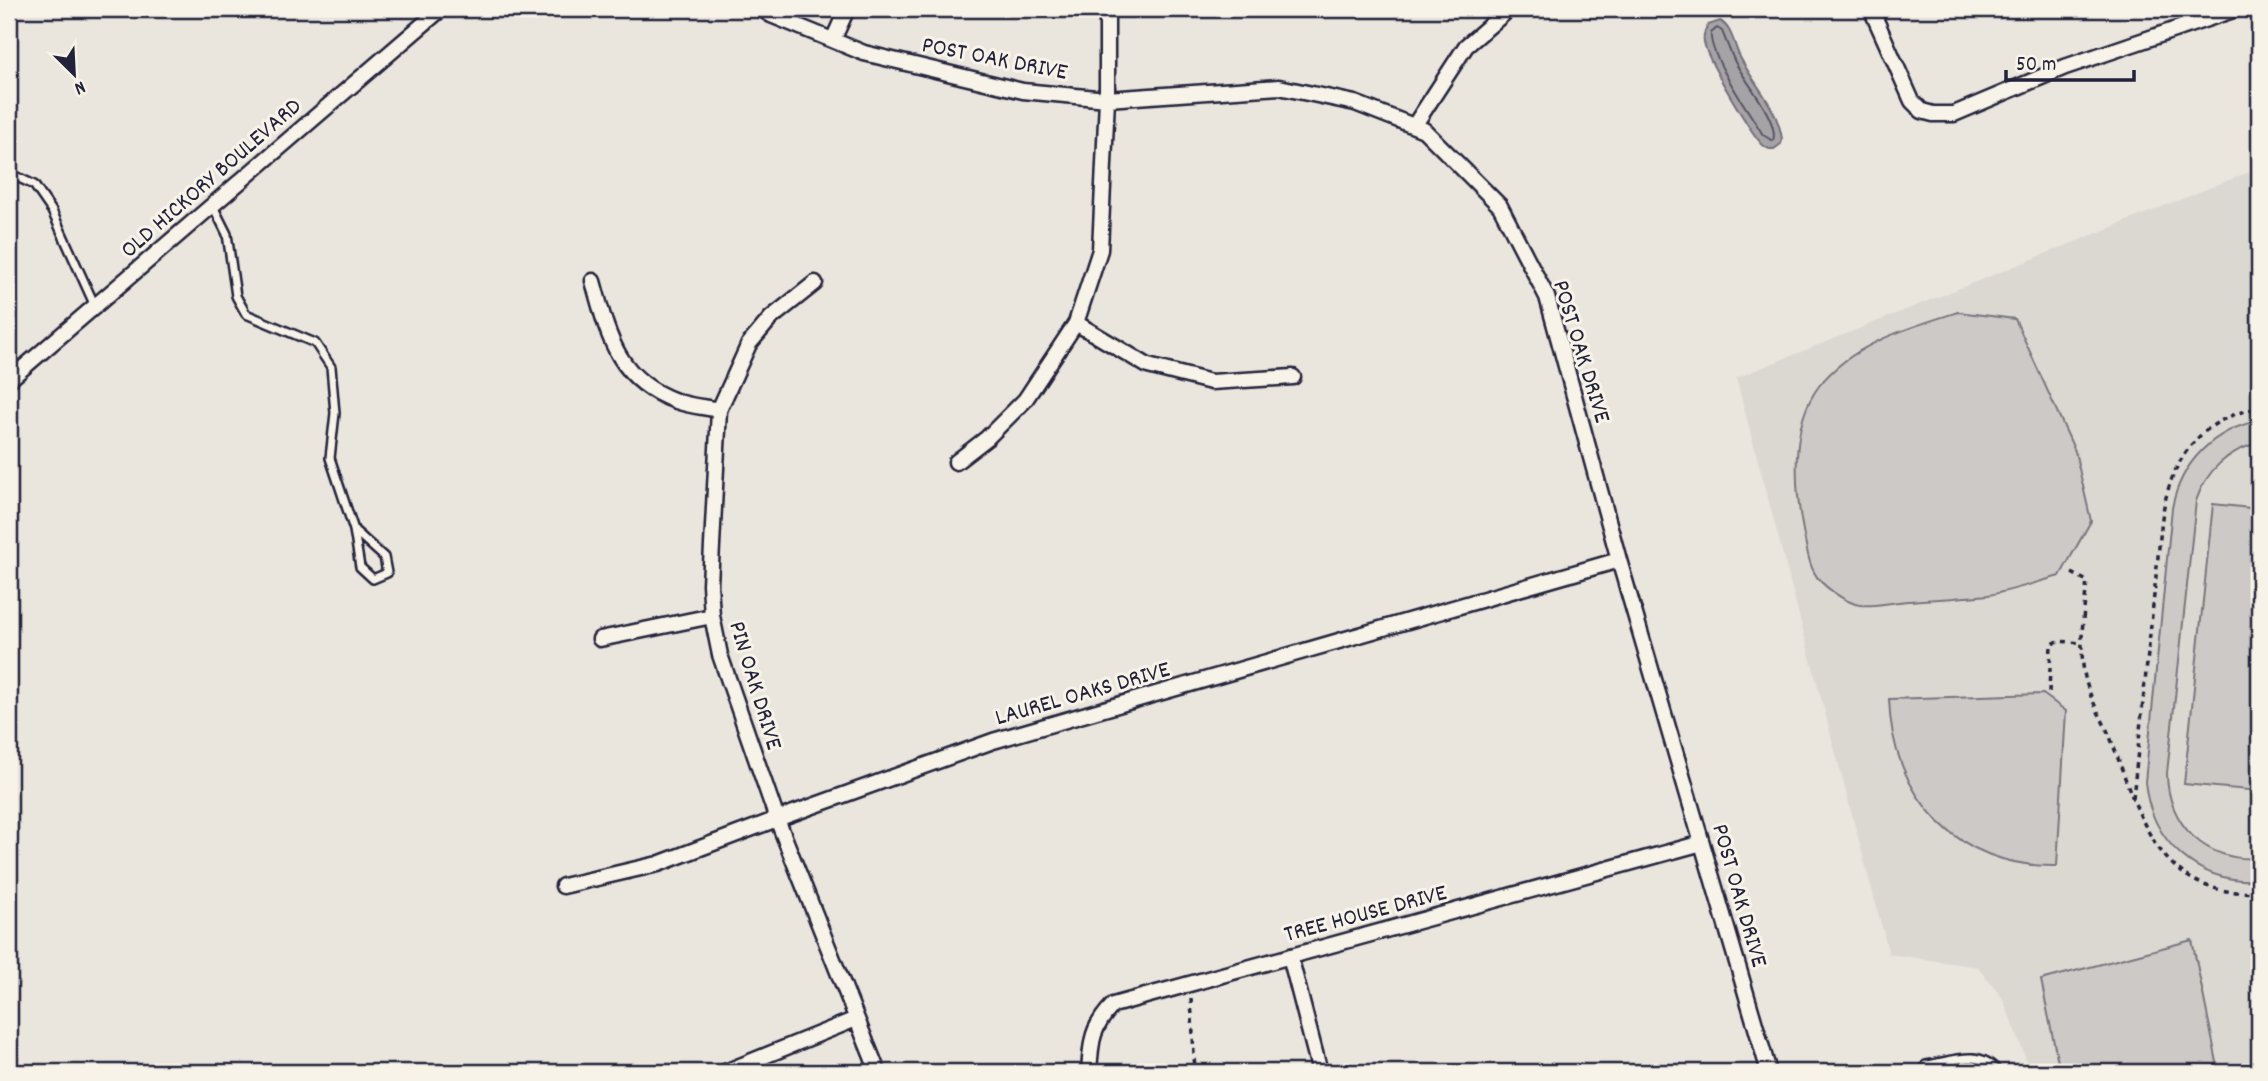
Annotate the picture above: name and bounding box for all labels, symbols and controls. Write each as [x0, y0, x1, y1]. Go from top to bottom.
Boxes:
street label: POST OAK DRIVE [919, 29, 1070, 91]
north arrow [38, 38, 108, 108]
scale bar [2006, 38, 2133, 82]
text: 50 m [2016, 51, 2056, 81]
text: N [70, 72, 89, 101]
street label: OLD HICKORY BOULEVARD [114, 91, 310, 268]
street label: POST OAK DRIVE [1542, 276, 1618, 428]
street label: PIN OAK DRIVE [718, 617, 790, 755]
street label: LAUREL OAKS DRIVE [991, 654, 1174, 736]
street label: POST OAK DRIVE [1701, 820, 1775, 972]
street label: TREE HOUSE DRIVE [1281, 877, 1451, 953]

